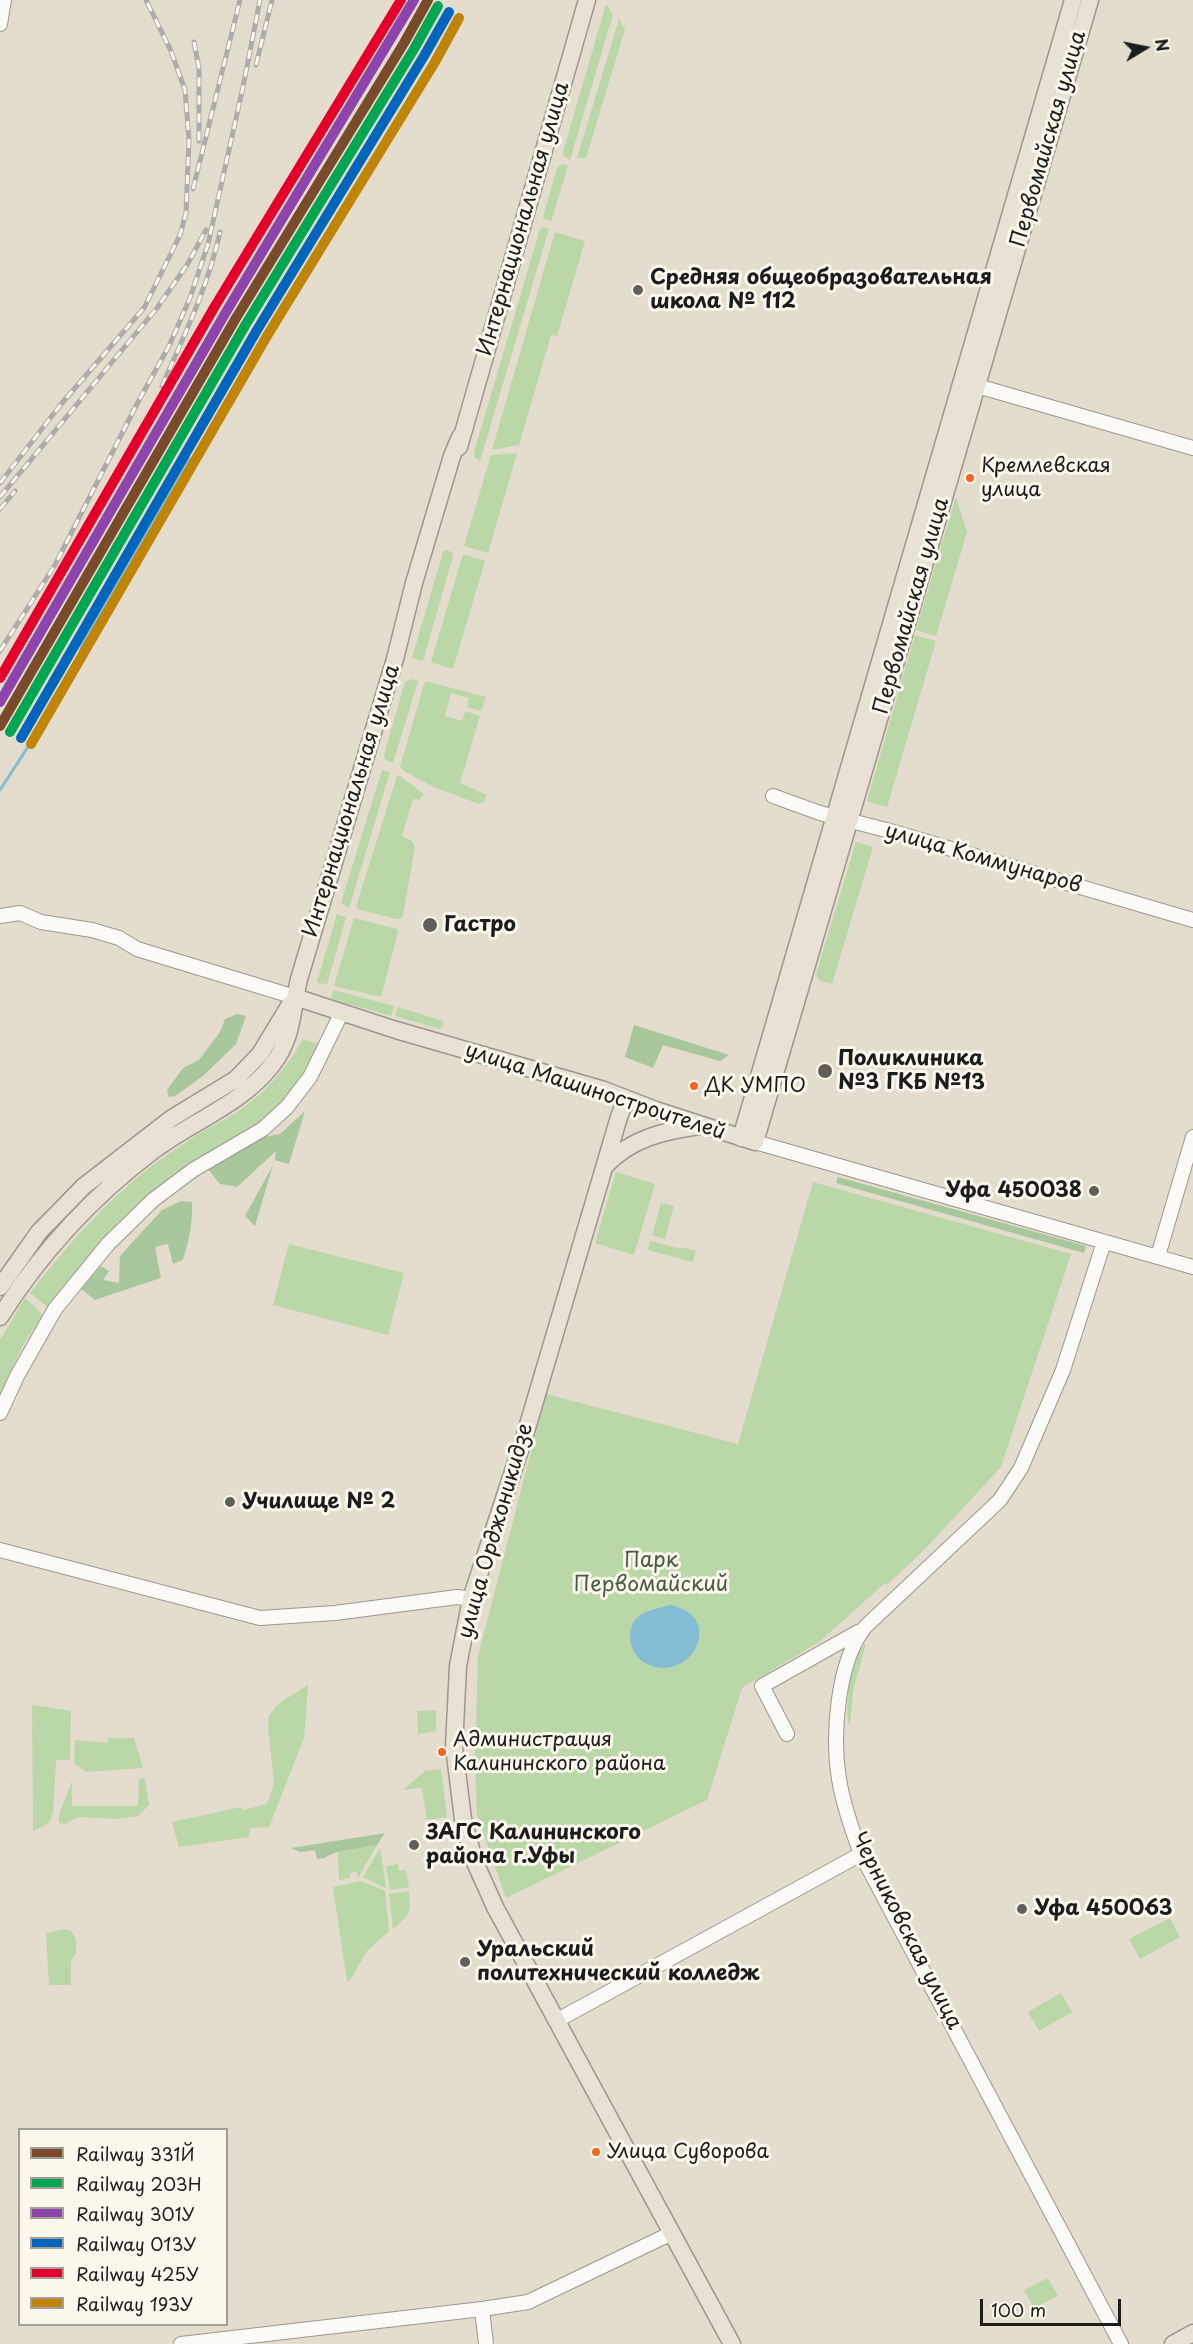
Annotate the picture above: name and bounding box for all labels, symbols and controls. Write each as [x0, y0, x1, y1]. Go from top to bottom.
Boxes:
north arrow [1115, 18, 1175, 78]
street label: Первомайская улица [1006, 28, 1092, 250]
text: N [1150, 37, 1176, 53]
street label: Интернациональная улица [473, 79, 575, 359]
place label: Средняя общеобразовательная школа № 112 [650, 265, 992, 315]
marker: Средняя общеобразовательная школа № 112 [631, 283, 645, 297]
place label: Кремлевская улица [981, 454, 1111, 501]
marker: Кремлевская улица [964, 472, 976, 484]
street label: Первомайская улица [869, 495, 955, 717]
street label: Интернациональная улица [298, 662, 406, 940]
street label: улица Коммунаров [882, 819, 1084, 899]
place label: Гастро [444, 912, 516, 938]
marker: Гастро [421, 916, 439, 934]
street label: улица Машиностроителей [462, 1038, 728, 1146]
place label: Поликлиника №3 ГКБ №13 [838, 1046, 985, 1096]
marker: Поликлиника №3 ГКБ №13 [816, 1062, 834, 1080]
place label: ДК УМПО [705, 1074, 806, 1098]
marker: ДК УМПО [688, 1080, 700, 1092]
place label: Уфа 450038 [945, 1178, 1082, 1204]
marker: Уфа 450038 [1087, 1184, 1101, 1198]
street label: улица Орджоникидзе [453, 1420, 539, 1642]
place label: Училище № 2 [242, 1489, 395, 1515]
marker: Училище № 2 [223, 1495, 237, 1509]
park label: Парк Первомайский [574, 1548, 728, 1598]
place label: Администрация Калининского района [453, 1728, 665, 1775]
marker: Администрация Калининского района [436, 1746, 448, 1758]
place label: ЗАГС Калининского района г.Уфы [426, 1820, 641, 1870]
street label: Черниковская улица [845, 1828, 967, 2034]
marker: ЗАГС Калининского района г.Уфы [407, 1838, 421, 1852]
place label: Уфа 450063 [1034, 1896, 1173, 1922]
marker: Уфа 450063 [1015, 1902, 1029, 1916]
place label: Уральский политехнический колледж [477, 1937, 760, 1987]
marker: Уральский политехнический колледж [458, 1955, 472, 1969]
legend [18, 2128, 228, 2326]
text: Railway 331Й [76, 2140, 195, 2167]
place label: Улица Суворова [607, 2140, 769, 2164]
marker: Улица Суворова [590, 2146, 602, 2158]
text: Railway 203Н [76, 2170, 202, 2197]
text: Railway 301У [76, 2200, 194, 2227]
text: Railway 013У [76, 2230, 196, 2257]
text: Railway 425У [76, 2260, 199, 2287]
scale bar [983, 2287, 1124, 2325]
text: Railway 193У [76, 2290, 193, 2317]
text: 100 m [991, 2296, 1046, 2323]

